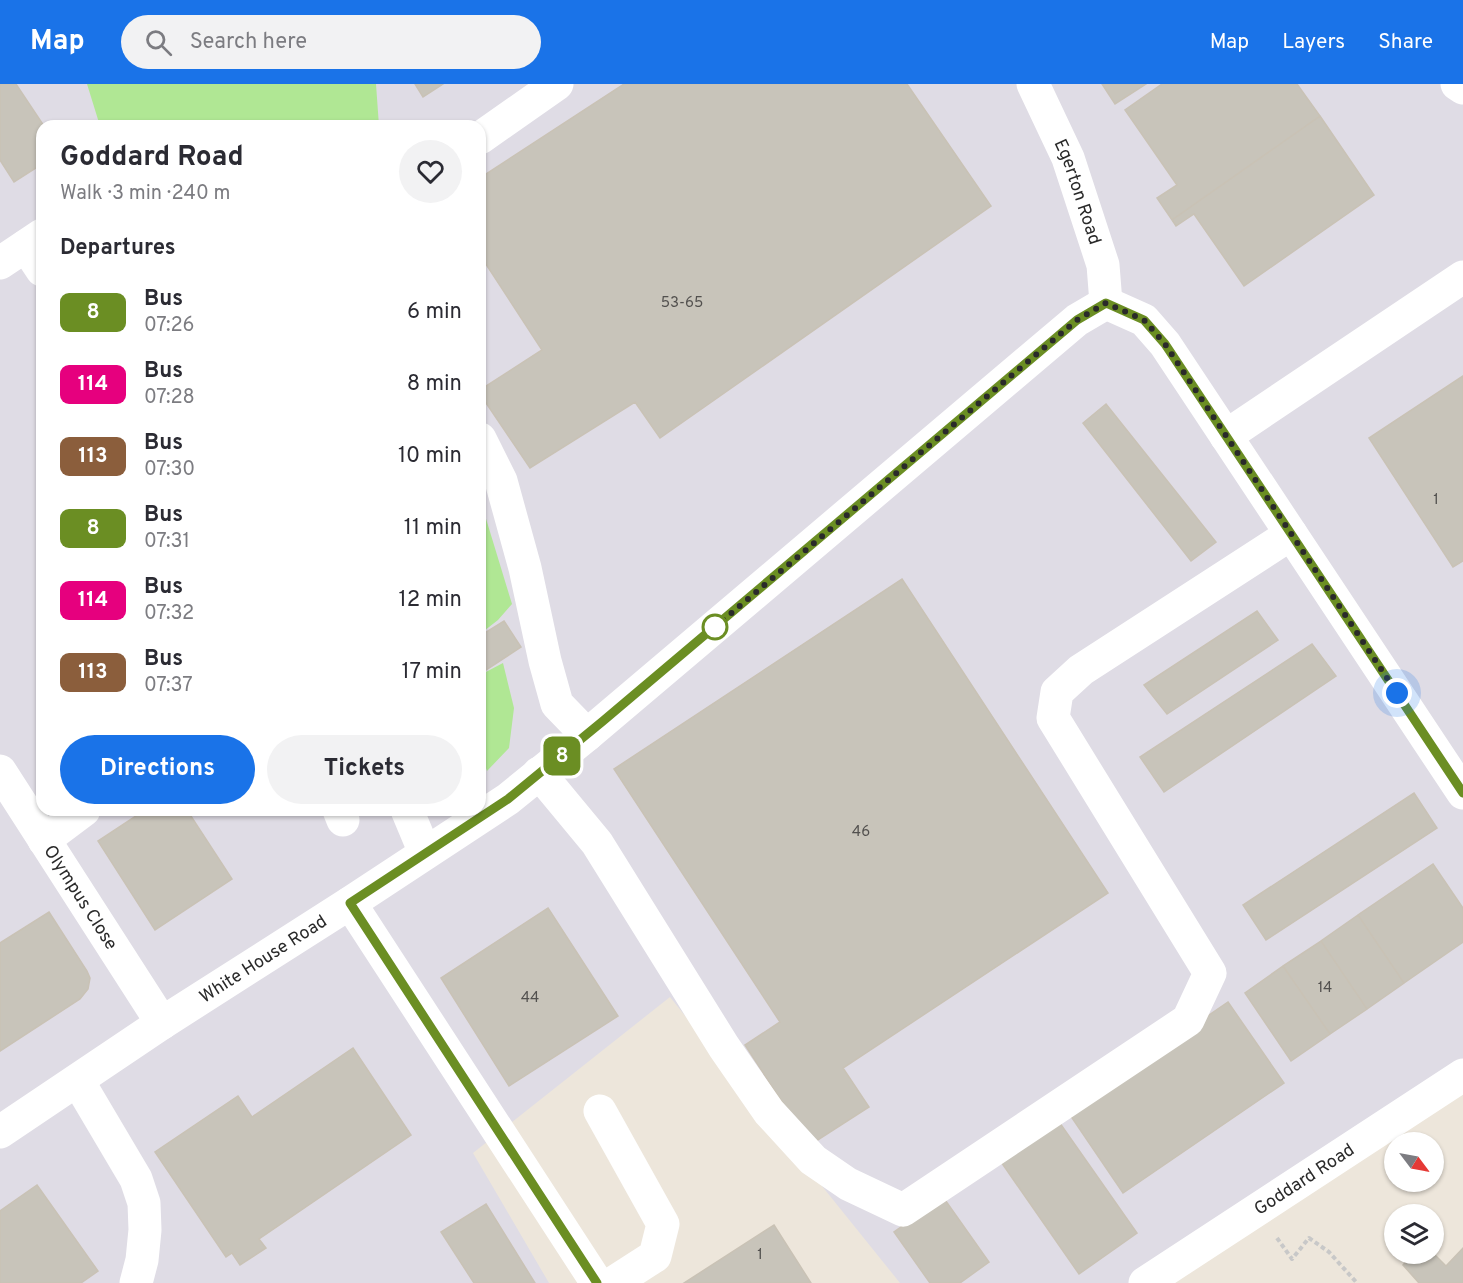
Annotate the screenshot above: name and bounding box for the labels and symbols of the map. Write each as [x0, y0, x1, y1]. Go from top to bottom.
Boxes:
street label: Egerton Road [1048, 136, 1106, 248]
house number: 53-65 [661, 294, 703, 313]
house number: 1 [1433, 491, 1439, 510]
unlabelled marker [702, 614, 728, 640]
your location [1382, 678, 1412, 708]
line badge: 8 [542, 736, 582, 776]
house number: 46 [852, 823, 870, 842]
street label: Olympus Close [38, 841, 122, 955]
street label: White House Road [196, 911, 332, 1009]
house number: 14 [1318, 979, 1332, 998]
house number: 44 [521, 989, 539, 1008]
north arrow [1384, 1132, 1444, 1192]
street label: Goddard Road [1250, 1139, 1359, 1221]
house number: 1 [757, 1246, 763, 1265]

